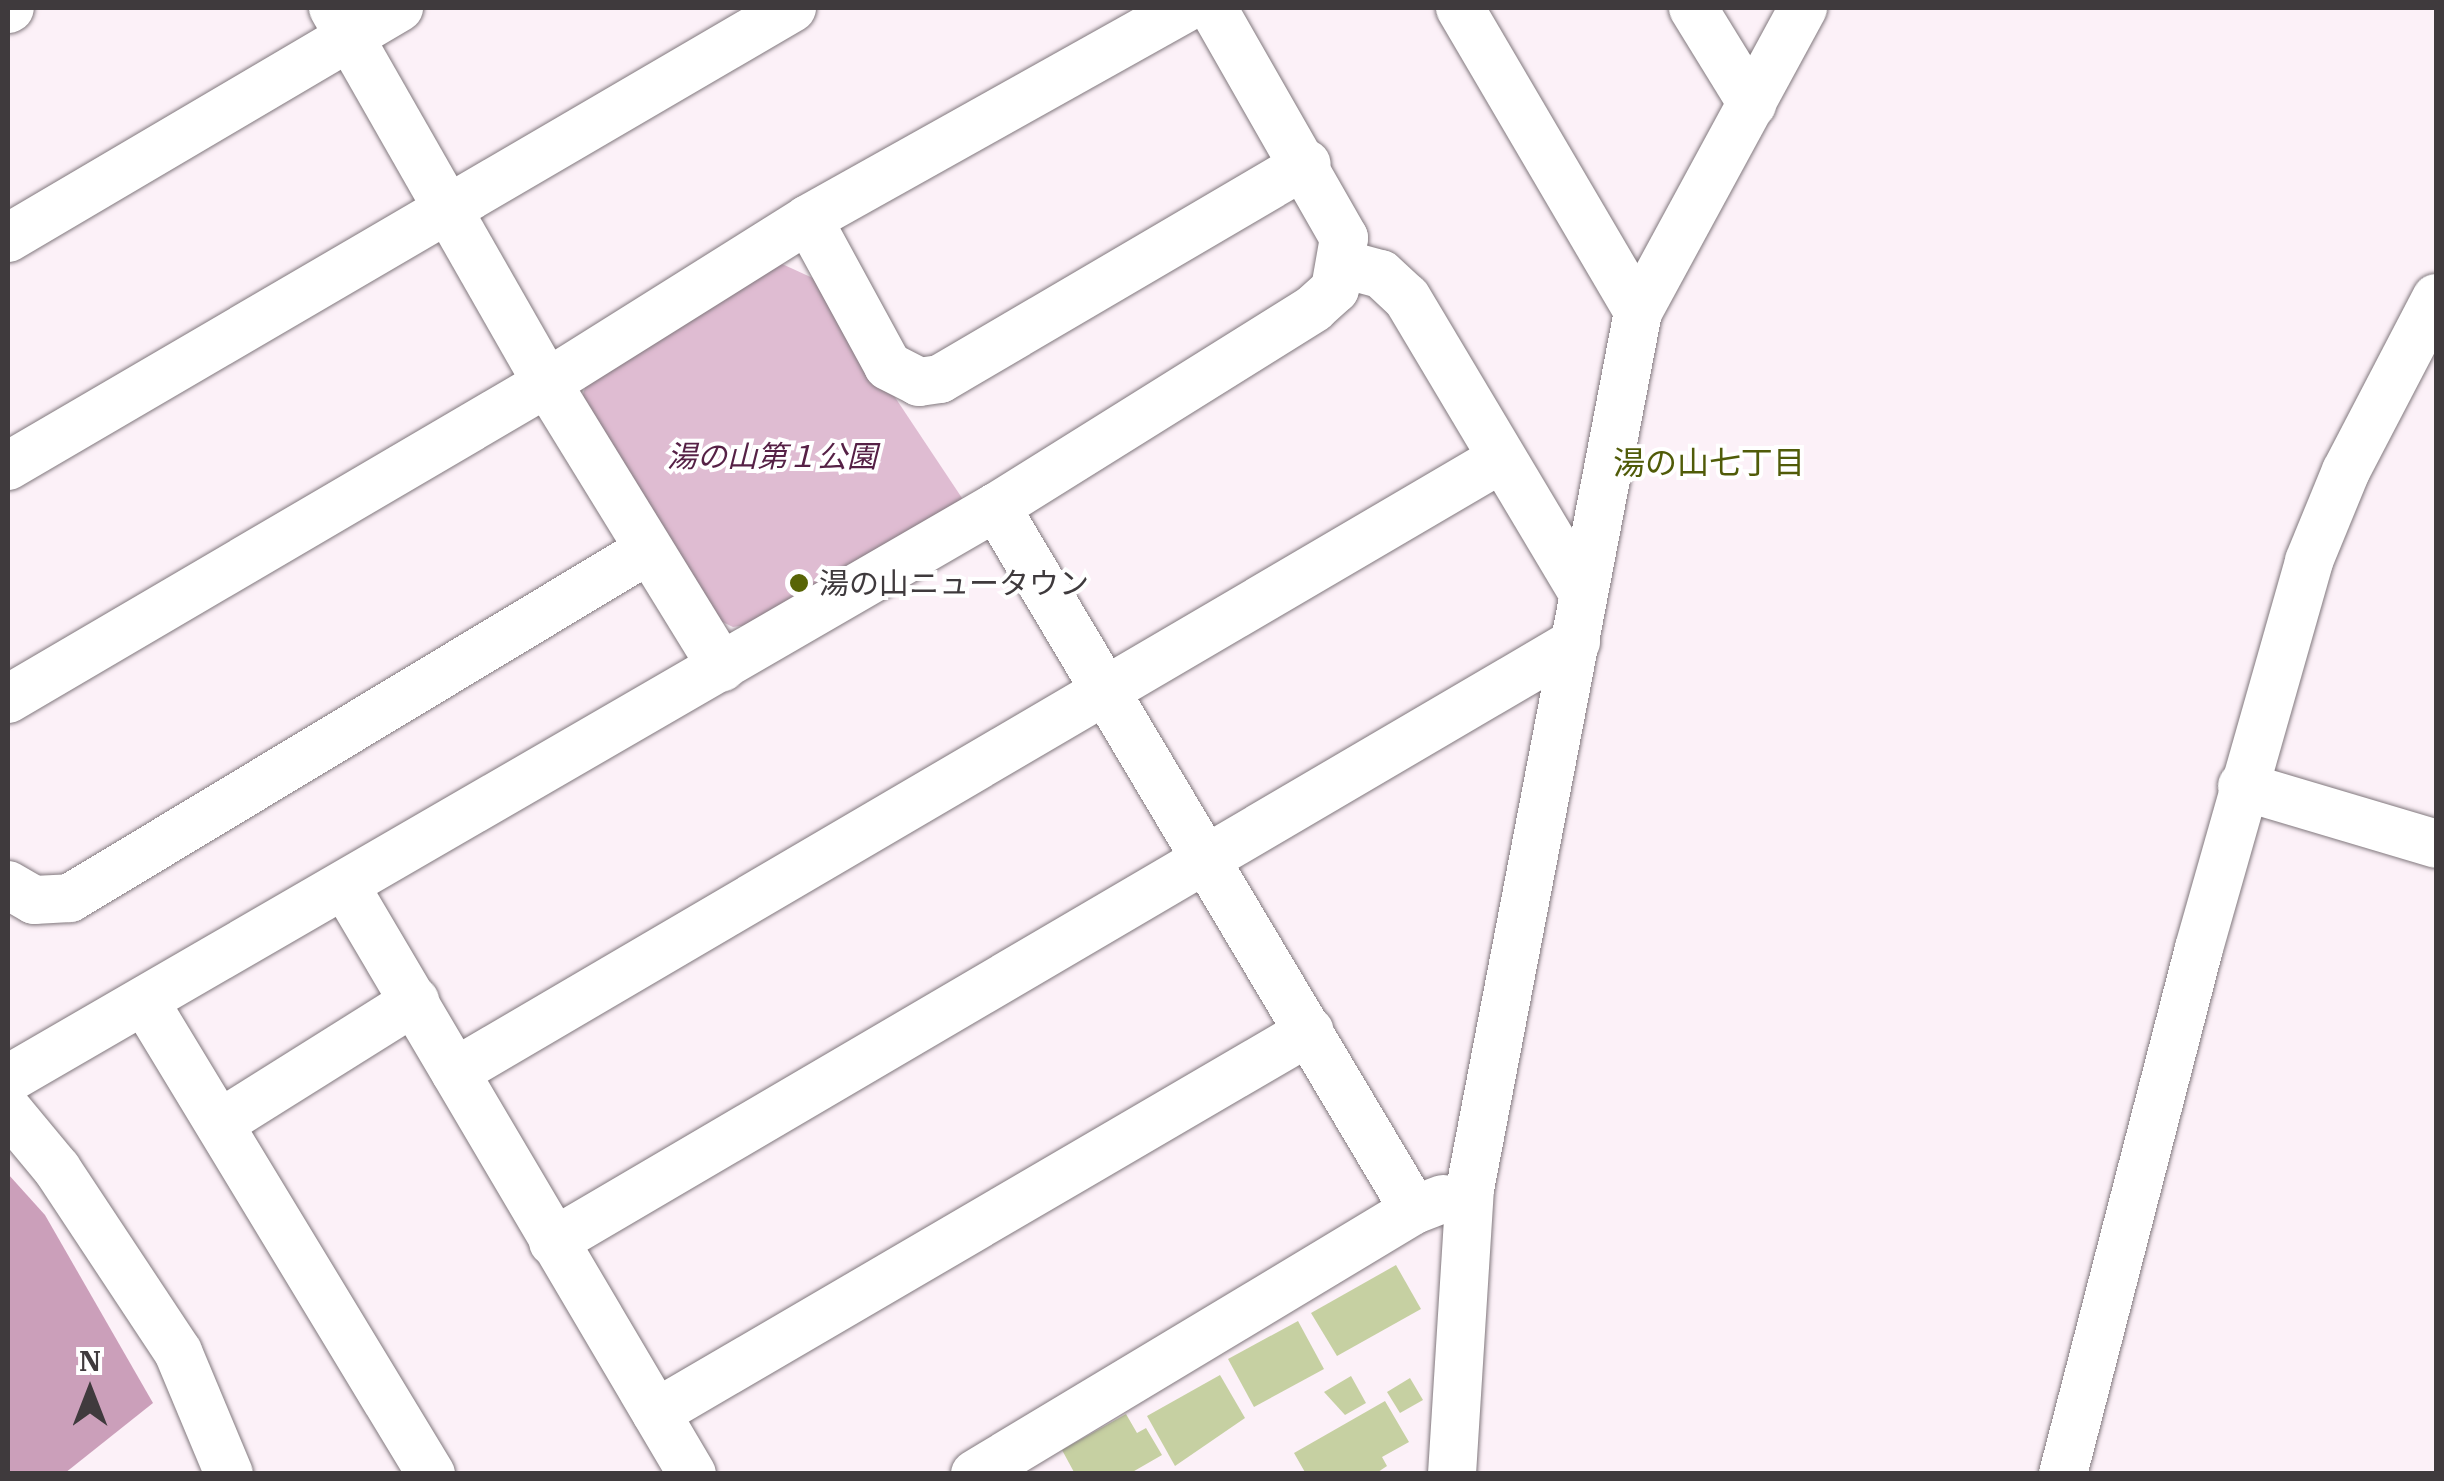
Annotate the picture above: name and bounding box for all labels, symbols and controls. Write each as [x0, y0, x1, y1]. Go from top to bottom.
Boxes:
park label: 湯の山第１公園 [667, 438, 877, 474]
district label: 湯の山七丁目 [1613, 443, 1805, 481]
place label: 湯の山ニュータウン [819, 565, 1089, 601]
marker: 湯の山ニュータウン [788, 572, 810, 594]
north arrow [40, 1341, 140, 1441]
text: N [79, 1342, 101, 1379]

